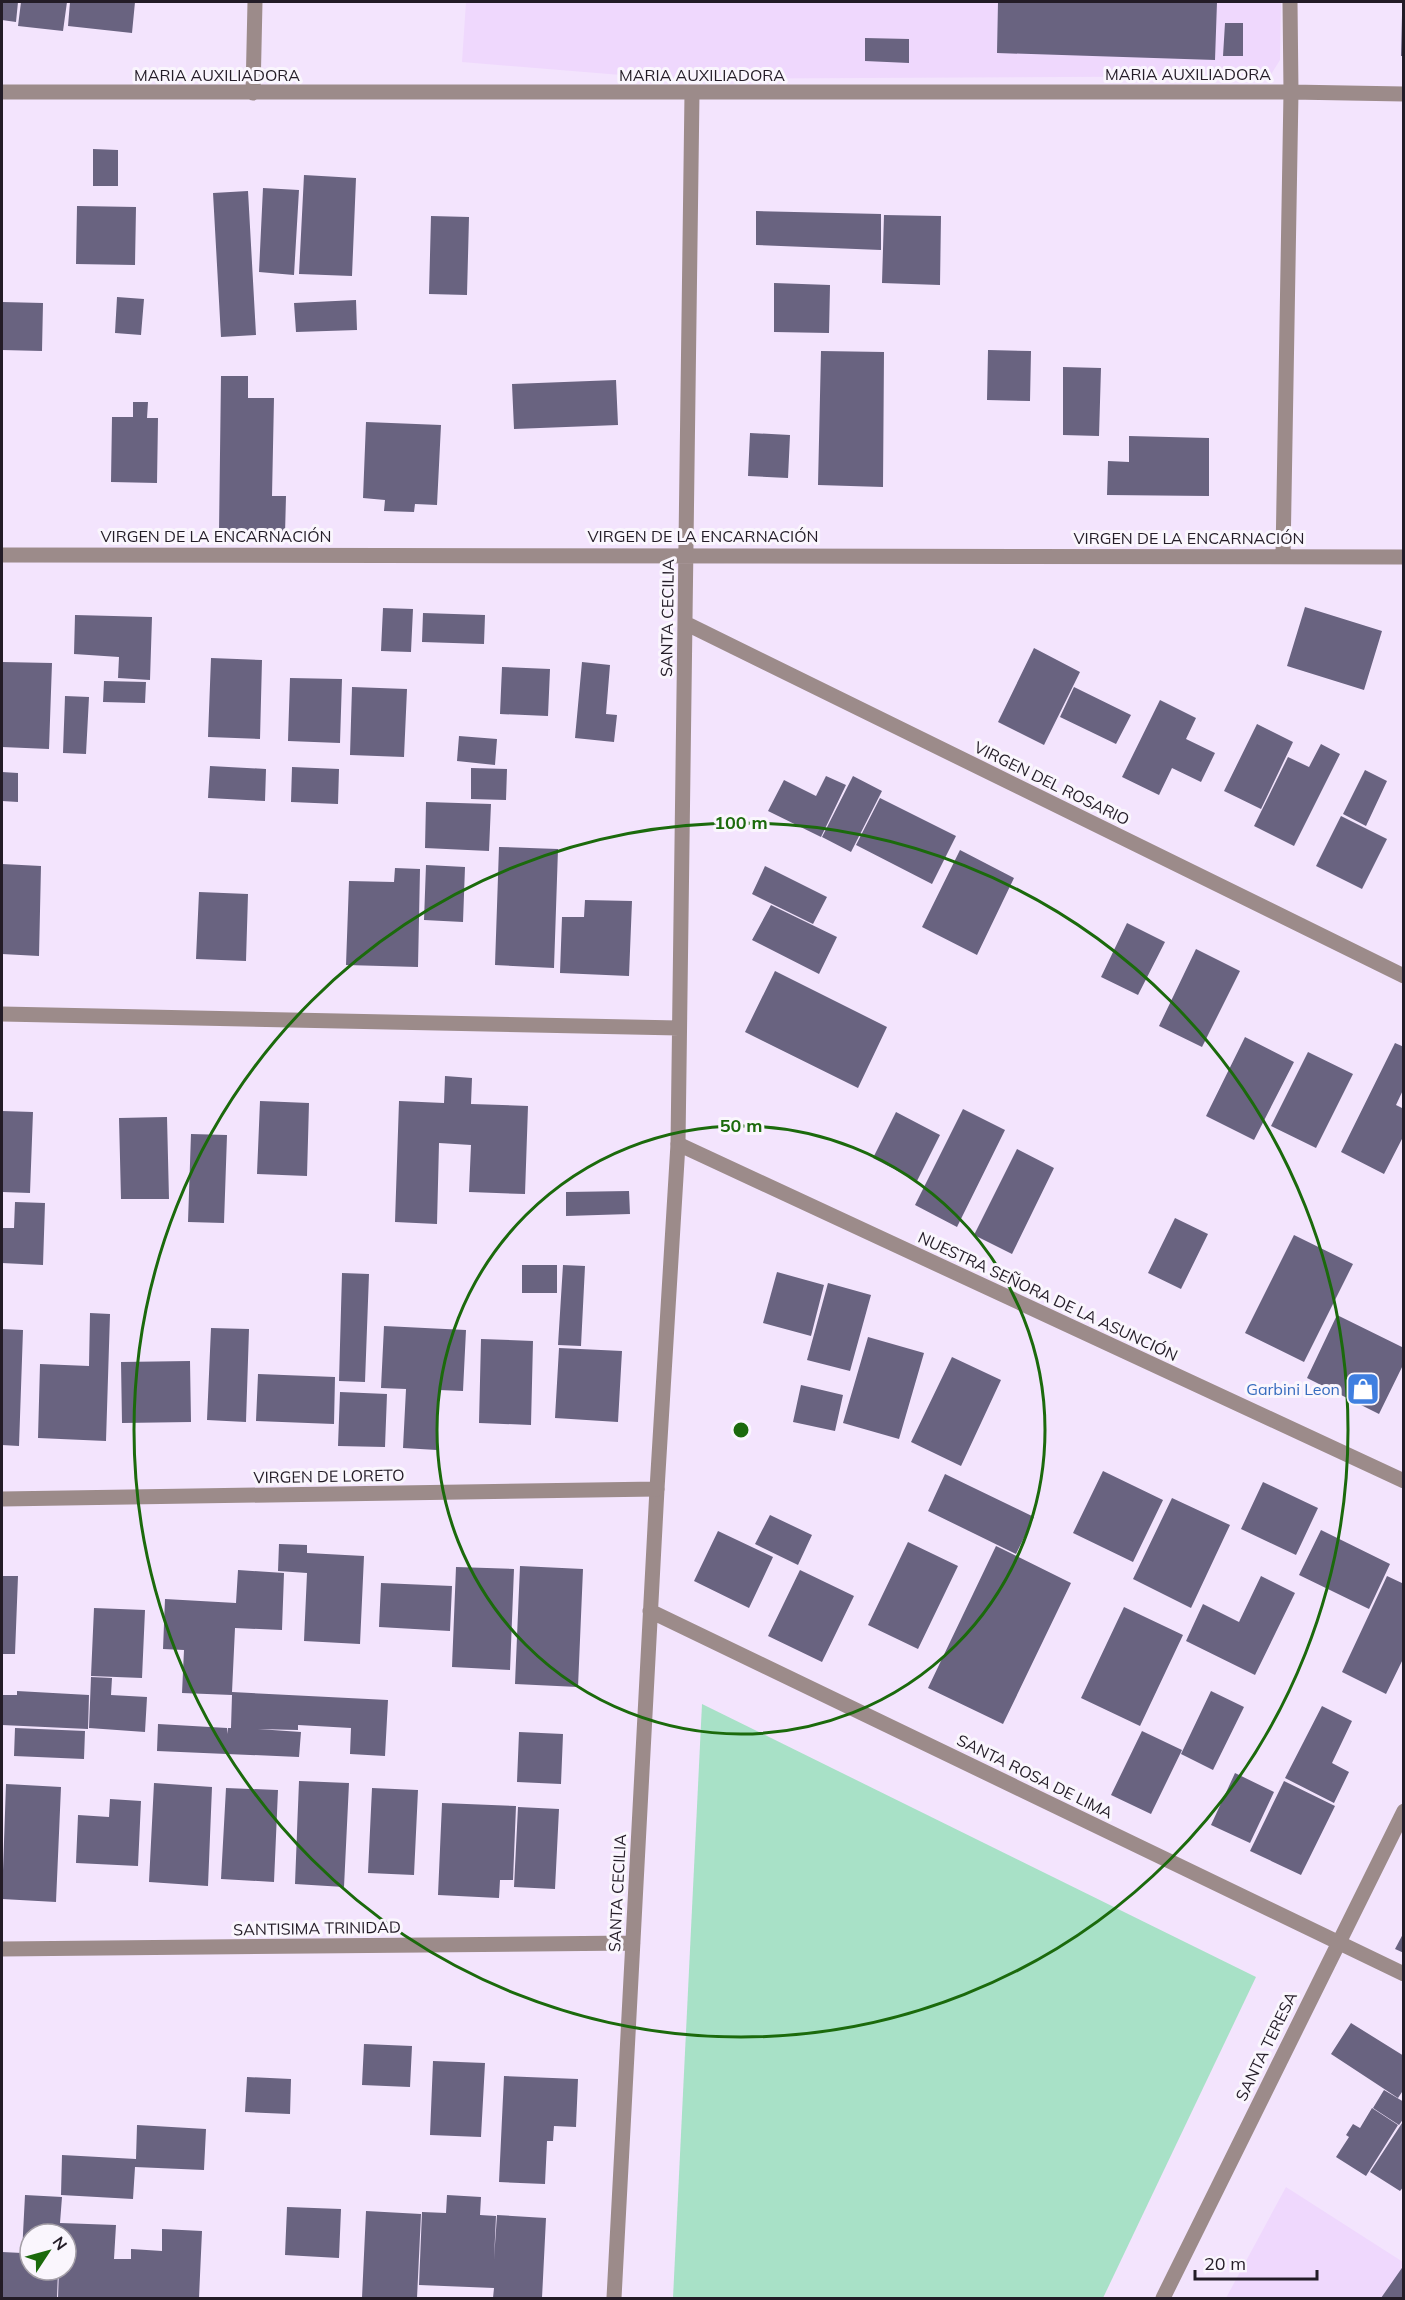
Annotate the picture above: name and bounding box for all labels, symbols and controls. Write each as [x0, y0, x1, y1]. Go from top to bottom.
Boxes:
street label: MARIA AUXILIADORA [1105, 64, 1271, 84]
street label: MARIA AUXILIADORA [134, 65, 300, 85]
street label: MARIA AUXILIADORA [619, 65, 785, 85]
street label: VIRGEN DE LA ENCARNACIÓN [100, 526, 332, 546]
street label: VIRGEN DE LA ENCARNACIÓN [587, 526, 819, 546]
street label: VIRGEN DE LA ENCARNACIÓN [1073, 528, 1305, 548]
street label: SANTA CECILIA [656, 559, 678, 677]
street label: VIRGEN DEL ROSARIO [971, 737, 1133, 829]
text: 100 m [714, 811, 768, 834]
text: 50 m [720, 1114, 762, 1137]
street label: NUESTRA SEÑORA DE LA ASUNCIÓN [915, 1227, 1181, 1365]
shop icon: Garbini Leon [1345, 1371, 1381, 1407]
place label: Garbini Leon [1246, 1379, 1340, 1399]
centre of rings [731, 1420, 751, 1440]
street label: VIRGEN DE LORETO [253, 1465, 405, 1487]
street label: SANTA ROSA DE LIMA [954, 1730, 1117, 1823]
street label: SANTA CECILIA [604, 1833, 630, 1952]
street label: SANTISIMA TRINIDAD [233, 1917, 401, 1939]
street label: SANTA TERESA [1231, 1988, 1301, 2104]
north arrow [18, 2222, 78, 2282]
text: N [48, 2232, 72, 2254]
scale bar [1195, 2243, 1316, 2281]
text: 20 m [1204, 2252, 1246, 2275]

